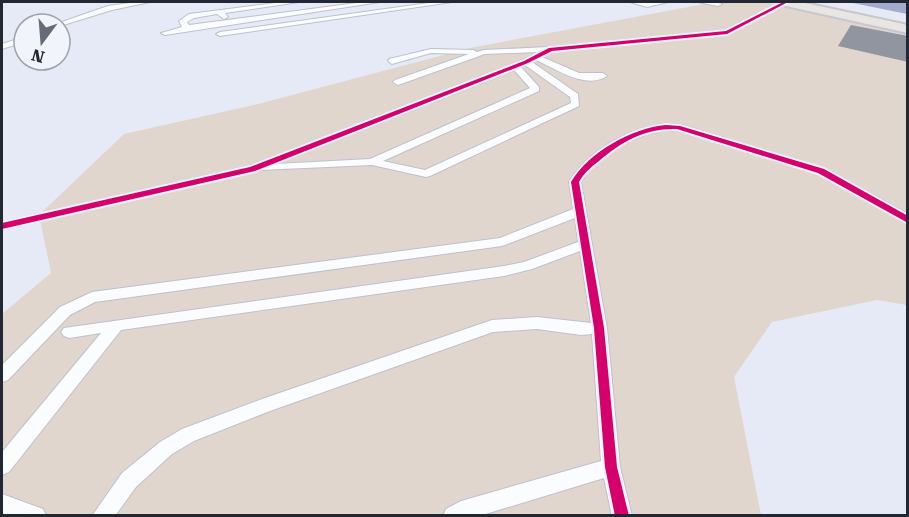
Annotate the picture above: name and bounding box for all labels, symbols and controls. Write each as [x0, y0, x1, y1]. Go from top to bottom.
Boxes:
north arrow [12, 12, 72, 72]
text: N [29, 45, 47, 67]

